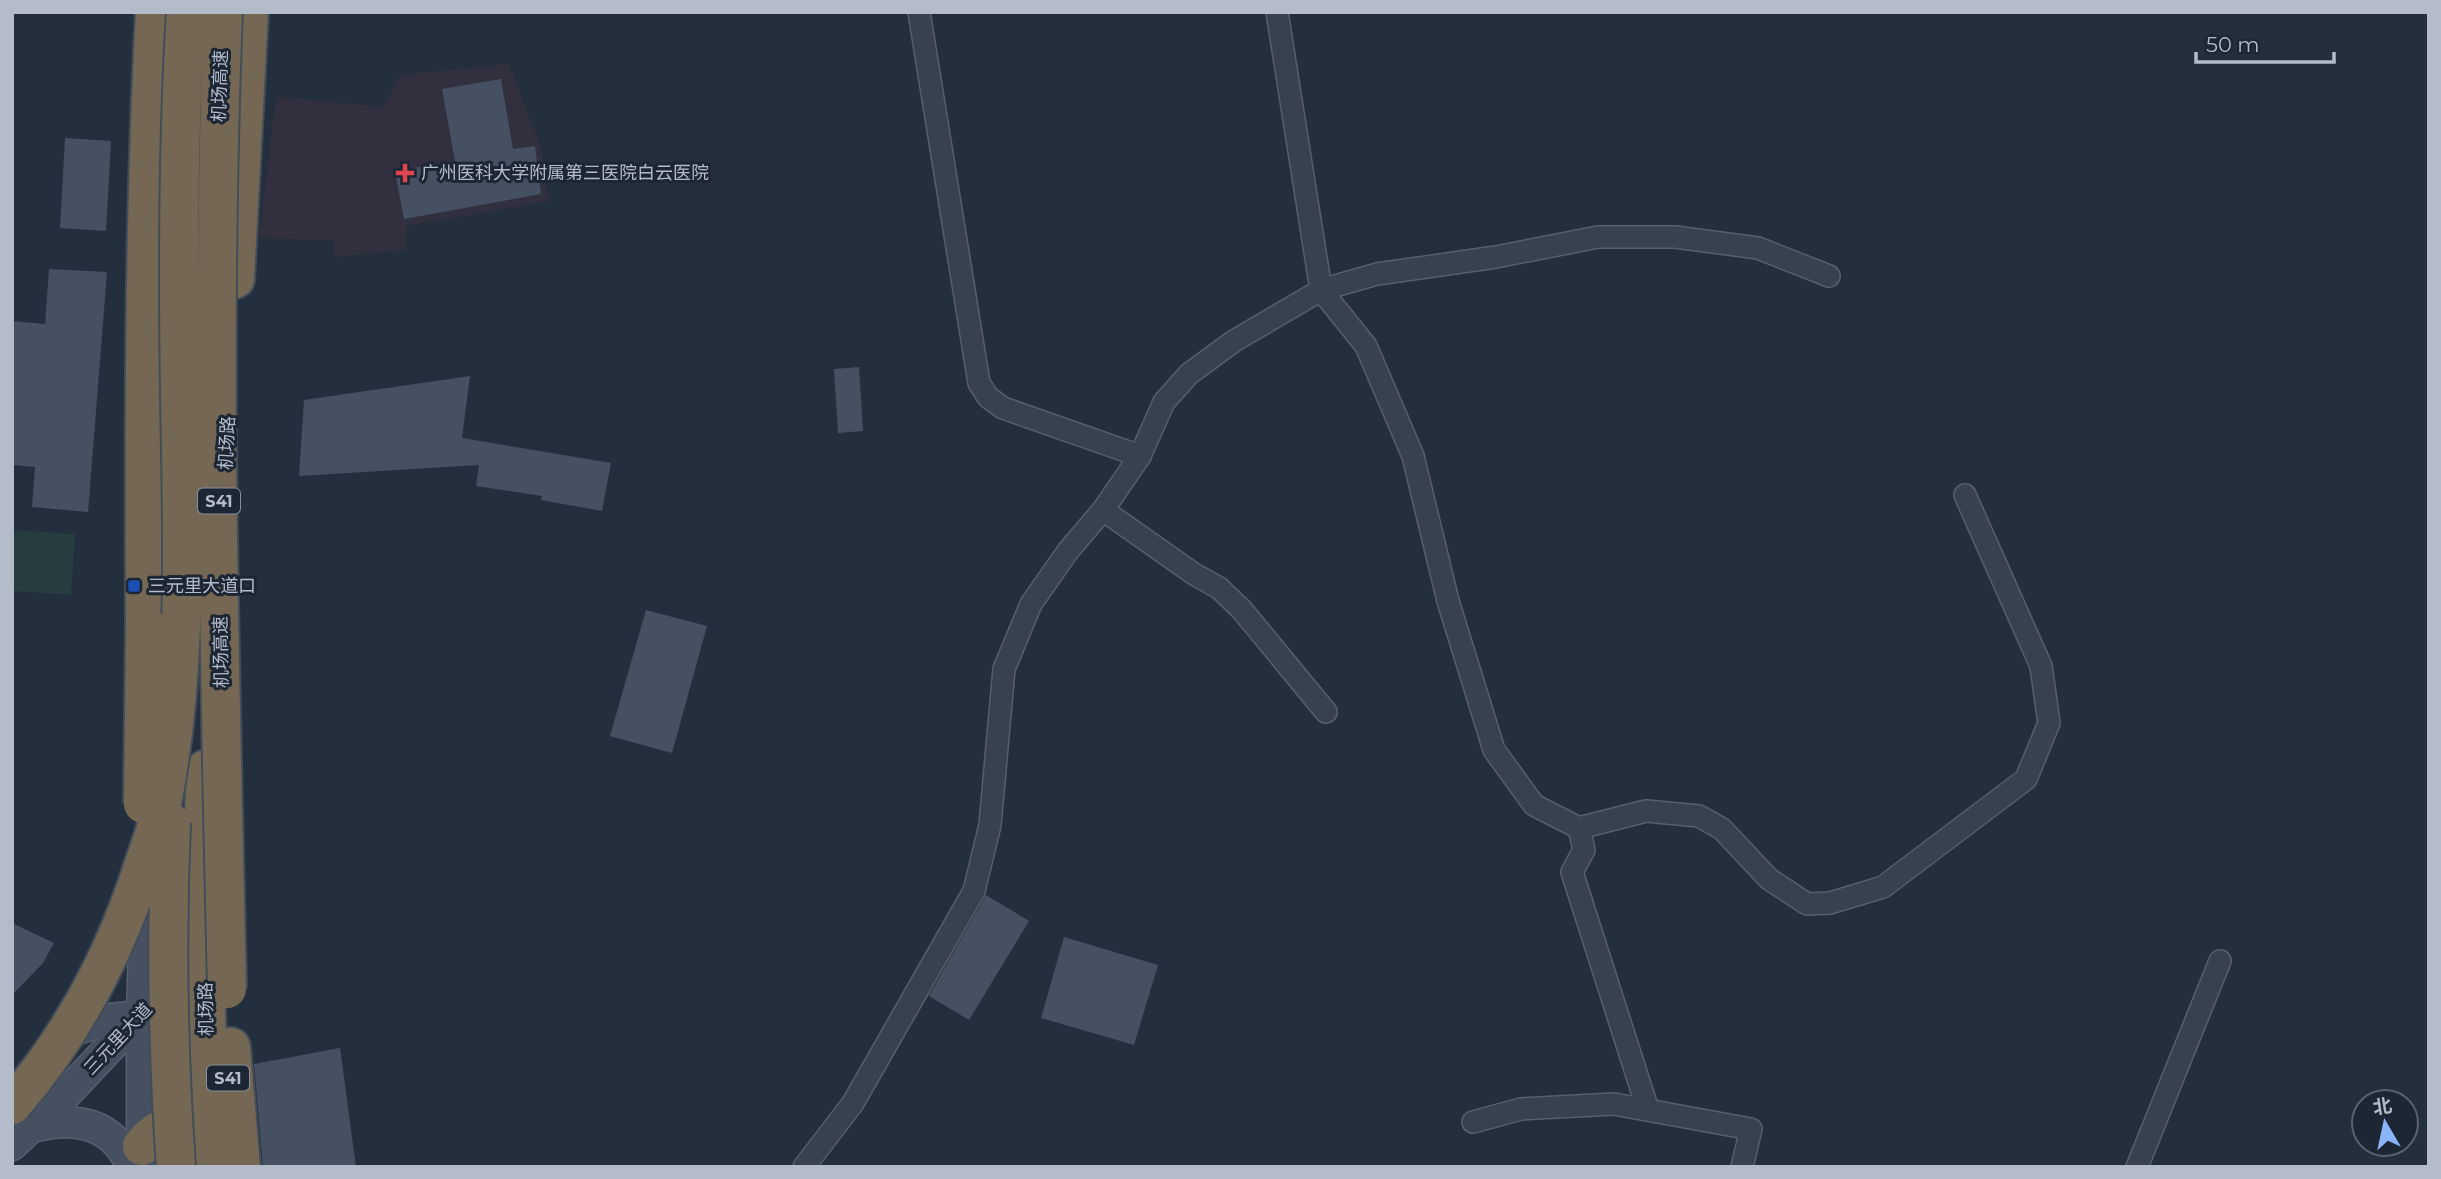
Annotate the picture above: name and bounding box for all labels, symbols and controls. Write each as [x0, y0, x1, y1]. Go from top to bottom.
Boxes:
scale bar [2196, 21, 2334, 65]
text: 50 m [2206, 32, 2260, 57]
street label: 机场高速 [208, 50, 232, 122]
place label: 广州医科大学附属第三医院白云医院 [421, 162, 709, 184]
marker: 广州医科大学附属第三医院白云医院 [395, 163, 415, 183]
street label: 机场路 [215, 415, 239, 471]
road number: S41 [198, 488, 240, 514]
place label: 三元里大道口 [148, 575, 256, 597]
marker: 三元里大道口 [126, 578, 142, 594]
street label: 机场高速 [209, 616, 233, 688]
street label: 机场路 [195, 982, 217, 1036]
street label: 三元里大道 [79, 999, 157, 1079]
road number: S41 [207, 1066, 249, 1090]
north arrow [2350, 1088, 2420, 1158]
text: 北 [2371, 1094, 2394, 1120]

